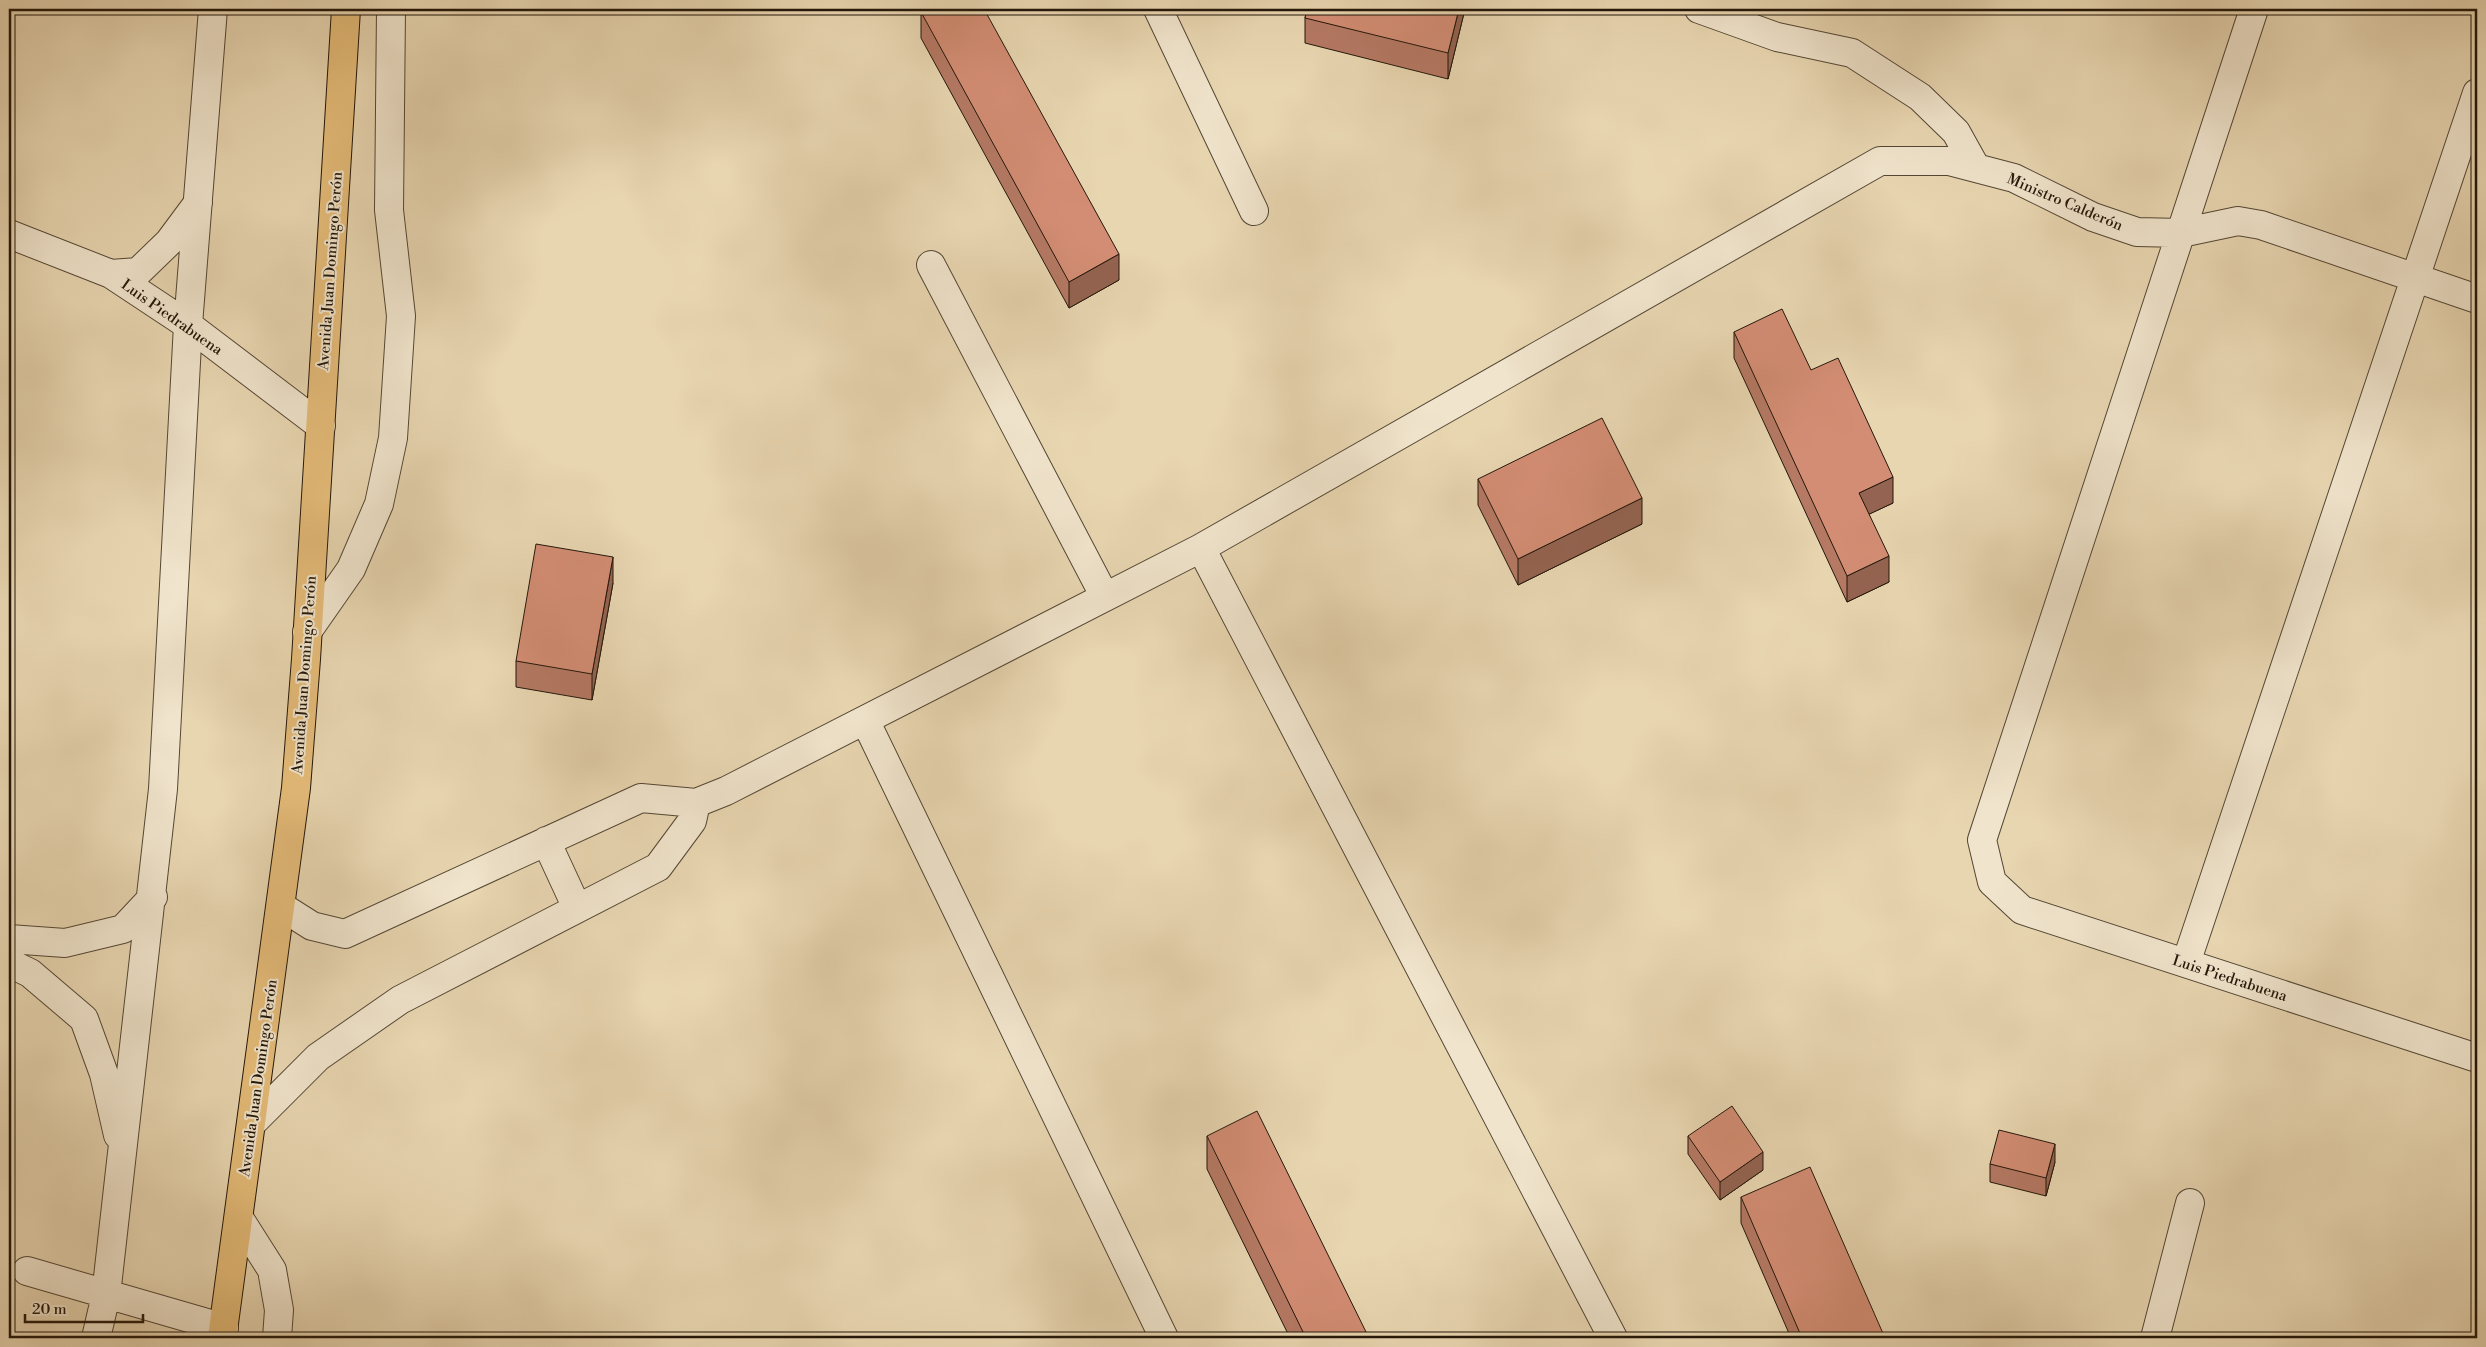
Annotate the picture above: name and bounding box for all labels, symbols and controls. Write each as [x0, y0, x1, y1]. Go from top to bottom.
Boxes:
street label: Ministro Calderón [2004, 169, 2126, 235]
street label: Avenida Juan Domingo Perón [314, 171, 347, 372]
street label: Luis Piedrabuena [117, 275, 226, 360]
street label: Avenida Juan Domingo Perón [288, 575, 321, 776]
street label: Luis Piedrabuena [2170, 951, 2290, 1006]
street label: Avenida Juan Domingo Perón [235, 978, 282, 1179]
scale bar [25, 1292, 142, 1324]
text: 20 m [32, 1300, 67, 1319]

